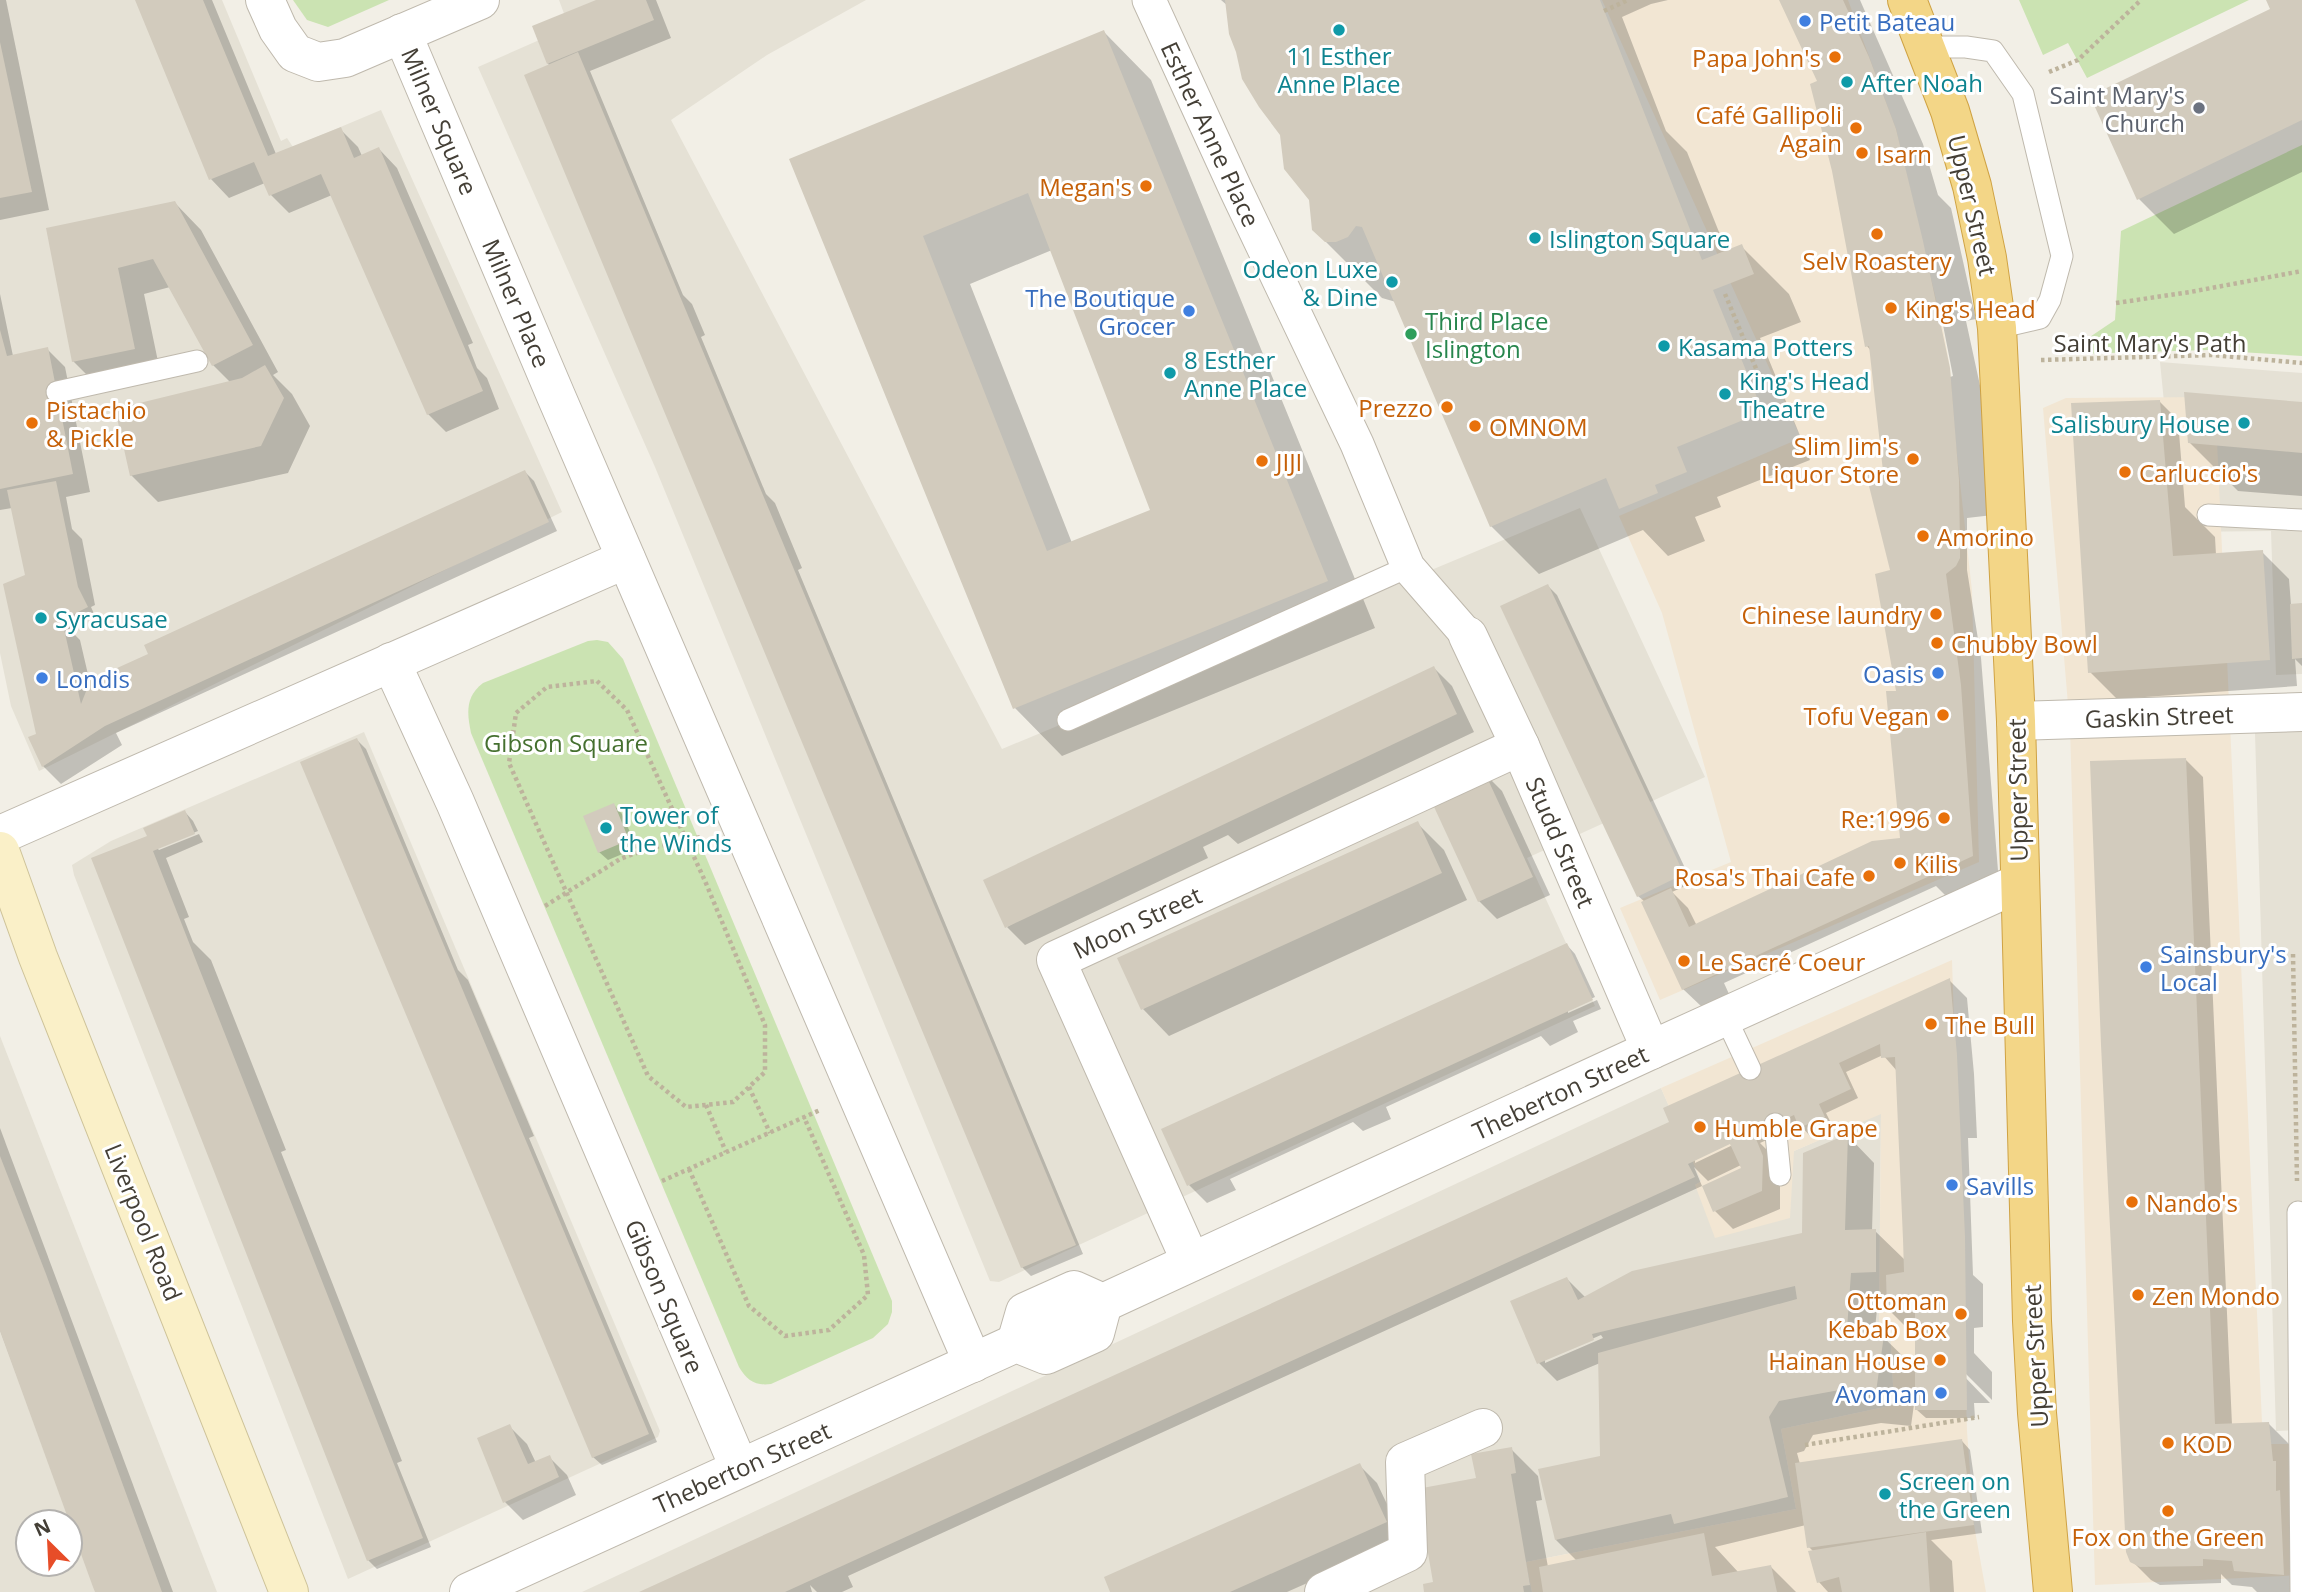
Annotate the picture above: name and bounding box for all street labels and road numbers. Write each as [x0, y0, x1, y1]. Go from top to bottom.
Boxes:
street label: Esther Anne Place [1154, 36, 1268, 232]
street label: Milner Square [394, 42, 486, 200]
street label: Upper Street [1941, 131, 2005, 279]
street label: Milner Place [475, 234, 559, 372]
street label: Saint Mary's Path [2054, 326, 2246, 359]
street label: Gaskin Street [2084, 697, 2234, 735]
street label: Upper Street [1999, 718, 2035, 862]
street label: Studd Street [1519, 772, 1603, 912]
street label: Moon Street [1067, 878, 1207, 966]
street label: Theberton Street [1467, 1037, 1653, 1147]
street label: Liverpool Road [97, 1138, 191, 1306]
street label: Gibson Square [618, 1214, 712, 1378]
street label: Upper Street [2015, 1284, 2055, 1428]
street label: Theberton Street [648, 1413, 836, 1521]

